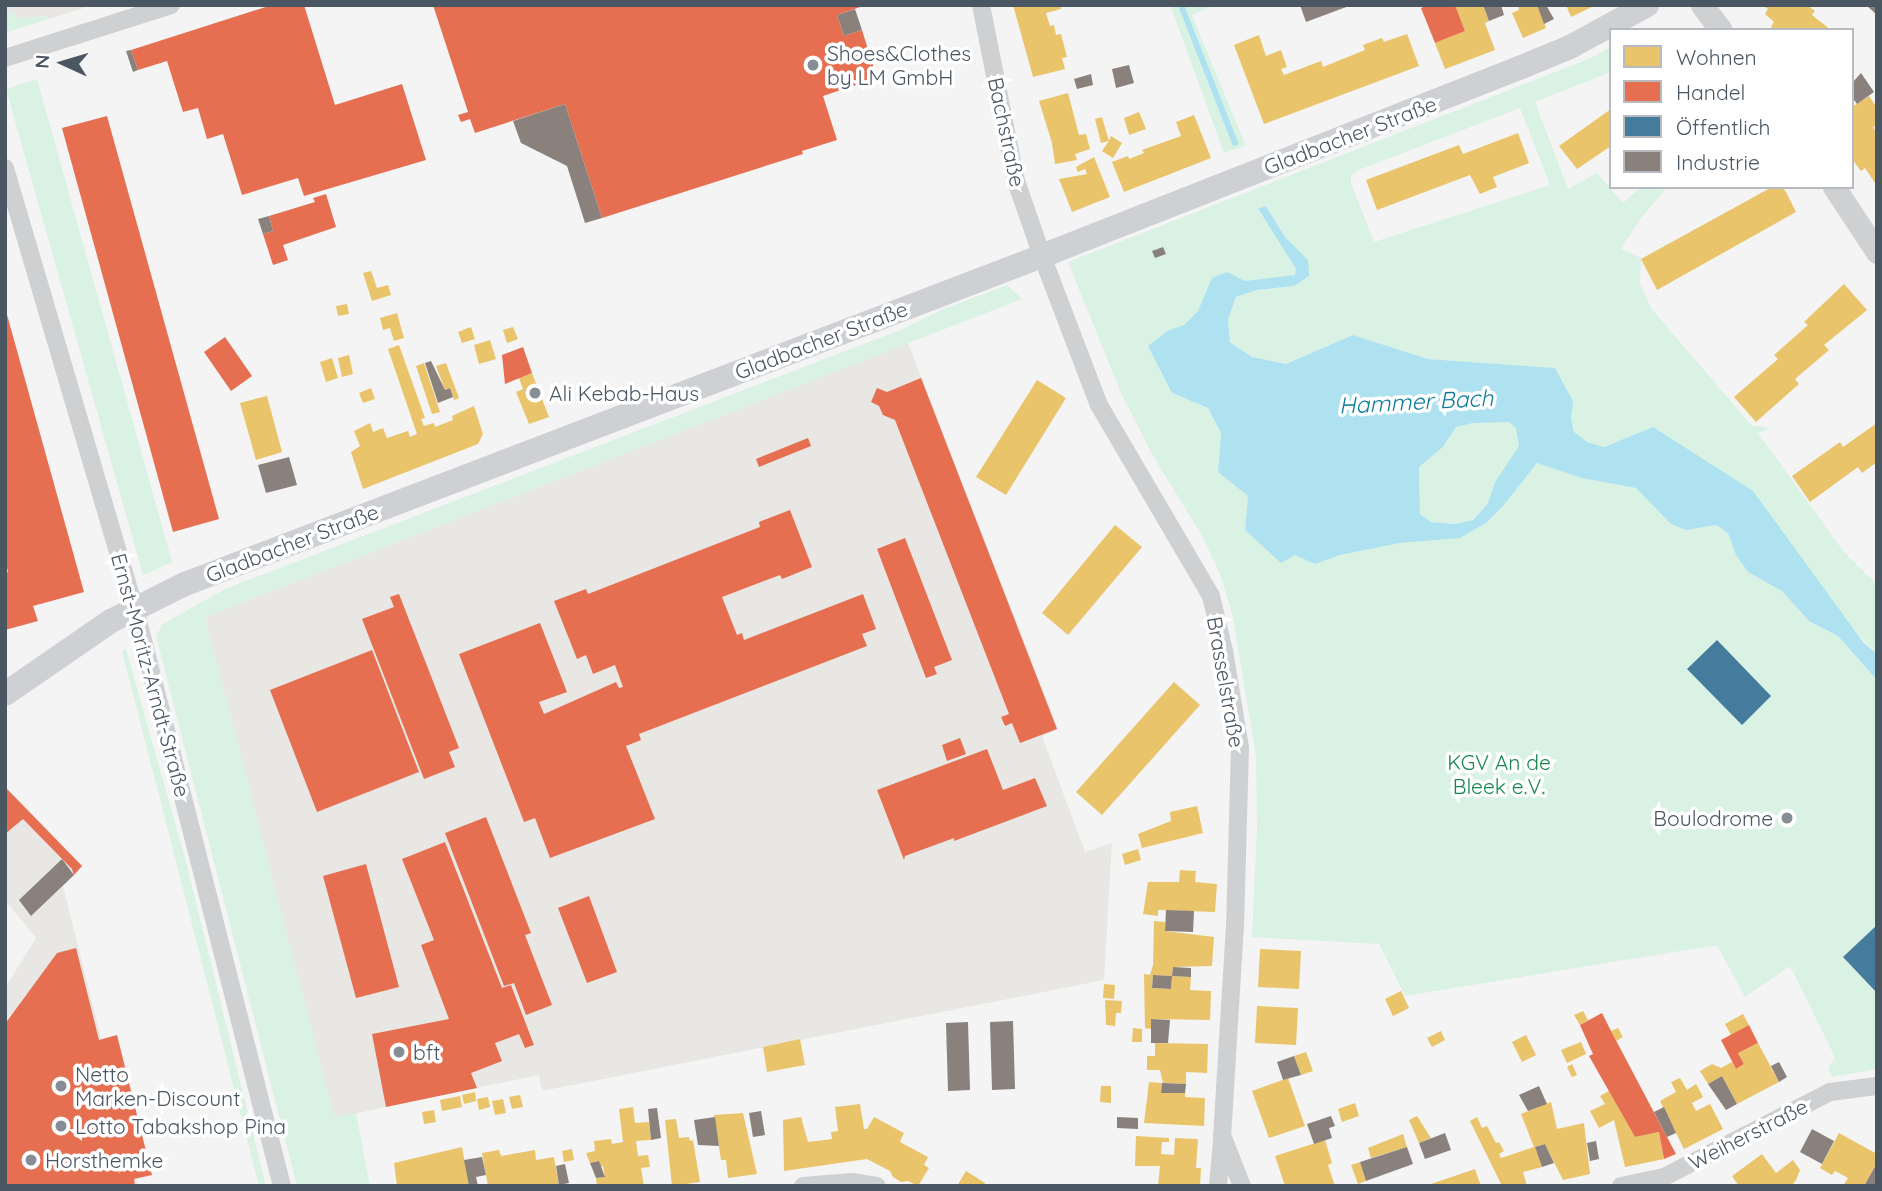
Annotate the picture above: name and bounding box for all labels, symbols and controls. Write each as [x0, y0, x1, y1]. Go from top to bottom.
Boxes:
north arrow [28, 28, 98, 98]
legend [1609, 28, 1854, 189]
place label: Shoes&Clothes by LM GmbH [827, 40, 971, 90]
text: Wohnen [1676, 44, 1757, 70]
text: N [30, 54, 55, 69]
marker: Shoes&Clothes by LM GmbH [805, 57, 821, 73]
street label: Bachstraße [983, 75, 1031, 189]
text: Handel [1676, 79, 1745, 105]
street label: Gladbacher Straße [1260, 90, 1440, 180]
text: Öffentlich [1676, 114, 1770, 140]
text: Industrie [1676, 149, 1760, 175]
street label: Gladbacher Straße [731, 295, 911, 385]
place label: Ali Kebab-Haus [549, 380, 699, 406]
water label: Hammer Bach [1338, 384, 1494, 420]
marker: Ali Kebab-Haus [527, 385, 543, 401]
street label: Gladbacher Straße [202, 498, 382, 588]
street label: Ernst-Moritz-Arndt-Straße [106, 550, 196, 800]
street label: Brasselstraße [1202, 614, 1250, 750]
park label: KGV An de Bleek e.V. [1447, 749, 1551, 799]
place label: Boulodrome [1653, 805, 1773, 831]
marker: Boulodrome [1779, 810, 1795, 826]
place label: bft [413, 1039, 440, 1065]
marker: bft [391, 1044, 407, 1060]
place label: Netto Marken-Discount [75, 1061, 240, 1111]
marker: Netto Marken-Discount [53, 1078, 69, 1094]
street label: Weiherstraße [1684, 1093, 1812, 1175]
place label: Lotto Tabakshop Pina [75, 1113, 286, 1139]
marker: Lotto Tabakshop Pina [53, 1118, 69, 1134]
place label: Horsthemke [45, 1147, 163, 1173]
marker: Horsthemke [23, 1152, 39, 1168]

